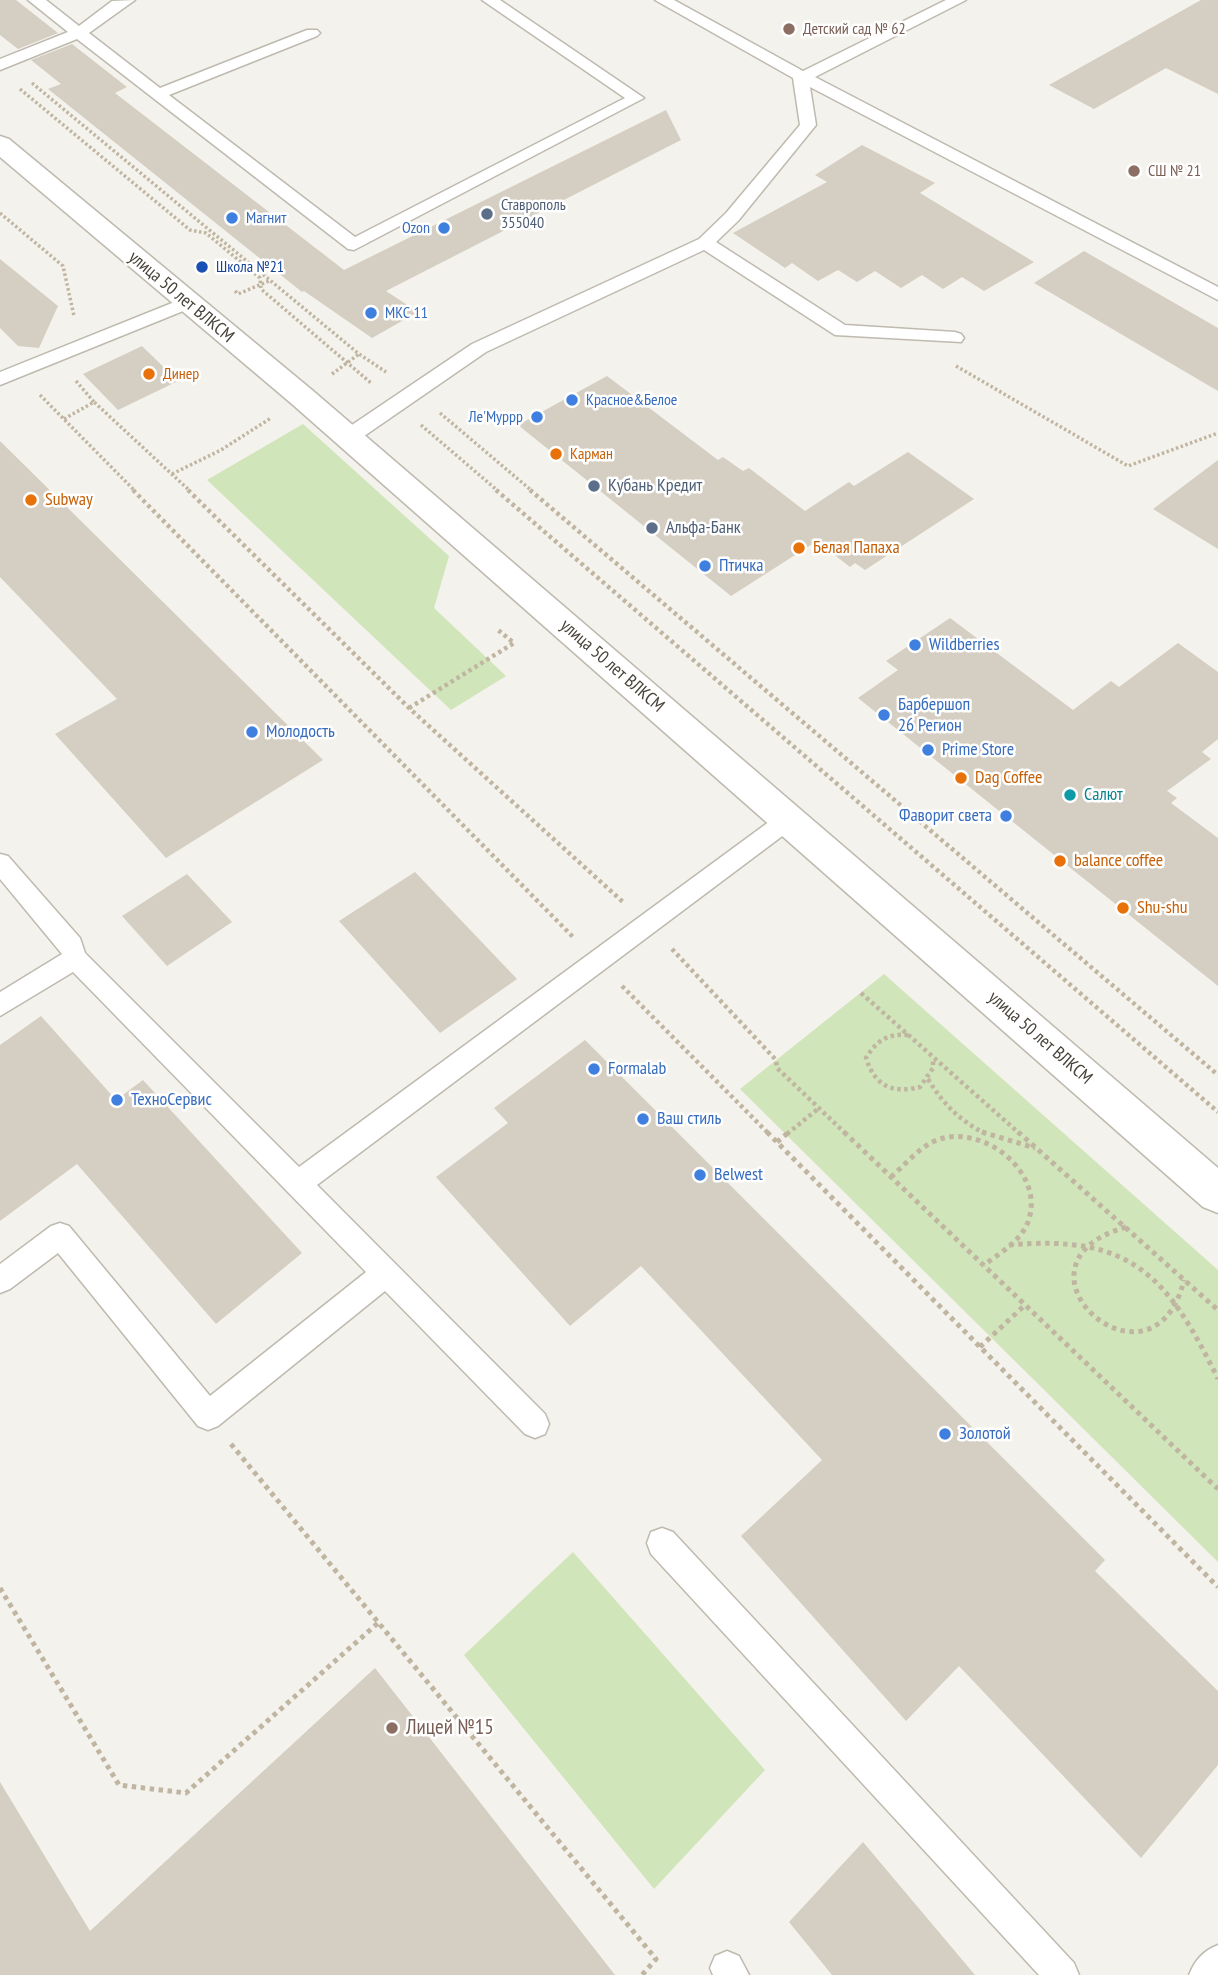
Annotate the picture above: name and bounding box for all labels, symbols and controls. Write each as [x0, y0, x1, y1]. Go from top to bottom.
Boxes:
place label: Детский сад № 62 [803, 19, 906, 39]
marker: Детский сад № 62 [781, 21, 797, 37]
place label: СШ № 21 [1148, 161, 1201, 181]
marker: СШ № 21 [1126, 163, 1142, 179]
place label: Ставрополь 355040 [501, 195, 566, 233]
marker: Ставрополь 355040 [479, 206, 495, 222]
place label: Магнит [246, 208, 286, 228]
marker: Магнит [224, 210, 240, 226]
place label: Ozon [402, 218, 430, 238]
marker: Ozon [436, 220, 452, 236]
street label: улица 50 лет ВЛКСМ [124, 247, 238, 347]
place label: Школа №21 [216, 257, 284, 277]
marker: Школа №21 [194, 259, 210, 275]
place label: МКС 11 [385, 303, 428, 323]
marker: МКС 11 [363, 305, 379, 321]
place label: Динер [163, 364, 199, 384]
marker: Динер [141, 366, 157, 382]
place label: Красное&Белое [586, 390, 677, 410]
marker: Красное&Белое [564, 392, 580, 408]
place label: Ле'Муррр [469, 407, 523, 427]
marker: Ле'Муррр [529, 409, 545, 425]
place label: Карман [570, 444, 613, 464]
marker: Карман [548, 446, 564, 462]
place label: Кубань Кредит [608, 475, 702, 497]
marker: Кубань Кредит [586, 478, 602, 494]
place label: Subway [45, 489, 93, 511]
marker: Subway [23, 492, 39, 508]
place label: Альфа-Банк [666, 517, 741, 539]
marker: Альфа-Банк [644, 520, 660, 536]
place label: Белая Папаха [813, 537, 900, 559]
marker: Белая Папаха [791, 540, 807, 556]
place label: Птичка [719, 555, 763, 577]
marker: Птичка [697, 558, 713, 574]
street label: улица 50 лет ВЛКСМ [556, 615, 668, 717]
place label: Wildberries [929, 634, 1000, 656]
marker: Wildberries [907, 637, 923, 653]
place label: Барбершоп 26 Регион [898, 694, 970, 736]
marker: Барбершоп 26 Регион [876, 707, 892, 723]
place label: Молодость [266, 721, 335, 743]
marker: Молодость [244, 724, 260, 740]
place label: Prime Store [942, 739, 1014, 761]
marker: Prime Store [920, 742, 936, 758]
place label: Dag Coffee [975, 767, 1042, 789]
marker: Dag Coffee [953, 770, 969, 786]
place label: Салют [1084, 784, 1123, 806]
marker: Салют [1062, 787, 1078, 803]
place label: Фаворит света [899, 805, 992, 827]
marker: Фаворит света [998, 808, 1014, 824]
place label: balance coffee [1074, 850, 1163, 872]
marker: balance coffee [1052, 853, 1068, 869]
place label: Shu-shu [1137, 897, 1187, 919]
marker: Shu-shu [1115, 900, 1131, 916]
street label: улица 50 лет ВЛКСМ [984, 987, 1096, 1089]
place label: Formalab [608, 1058, 666, 1080]
marker: Formalab [586, 1061, 602, 1077]
place label: ТехноСервис [131, 1089, 212, 1111]
marker: ТехноСервис [109, 1092, 125, 1108]
place label: Ваш стиль [657, 1108, 721, 1130]
marker: Ваш стиль [635, 1111, 651, 1127]
place label: Belwest [714, 1164, 763, 1186]
marker: Belwest [692, 1167, 708, 1183]
place label: Золотой [959, 1423, 1011, 1445]
marker: Золотой [937, 1426, 953, 1442]
place label: Лицей №15 [406, 1715, 494, 1741]
marker: Лицей №15 [384, 1720, 400, 1736]

